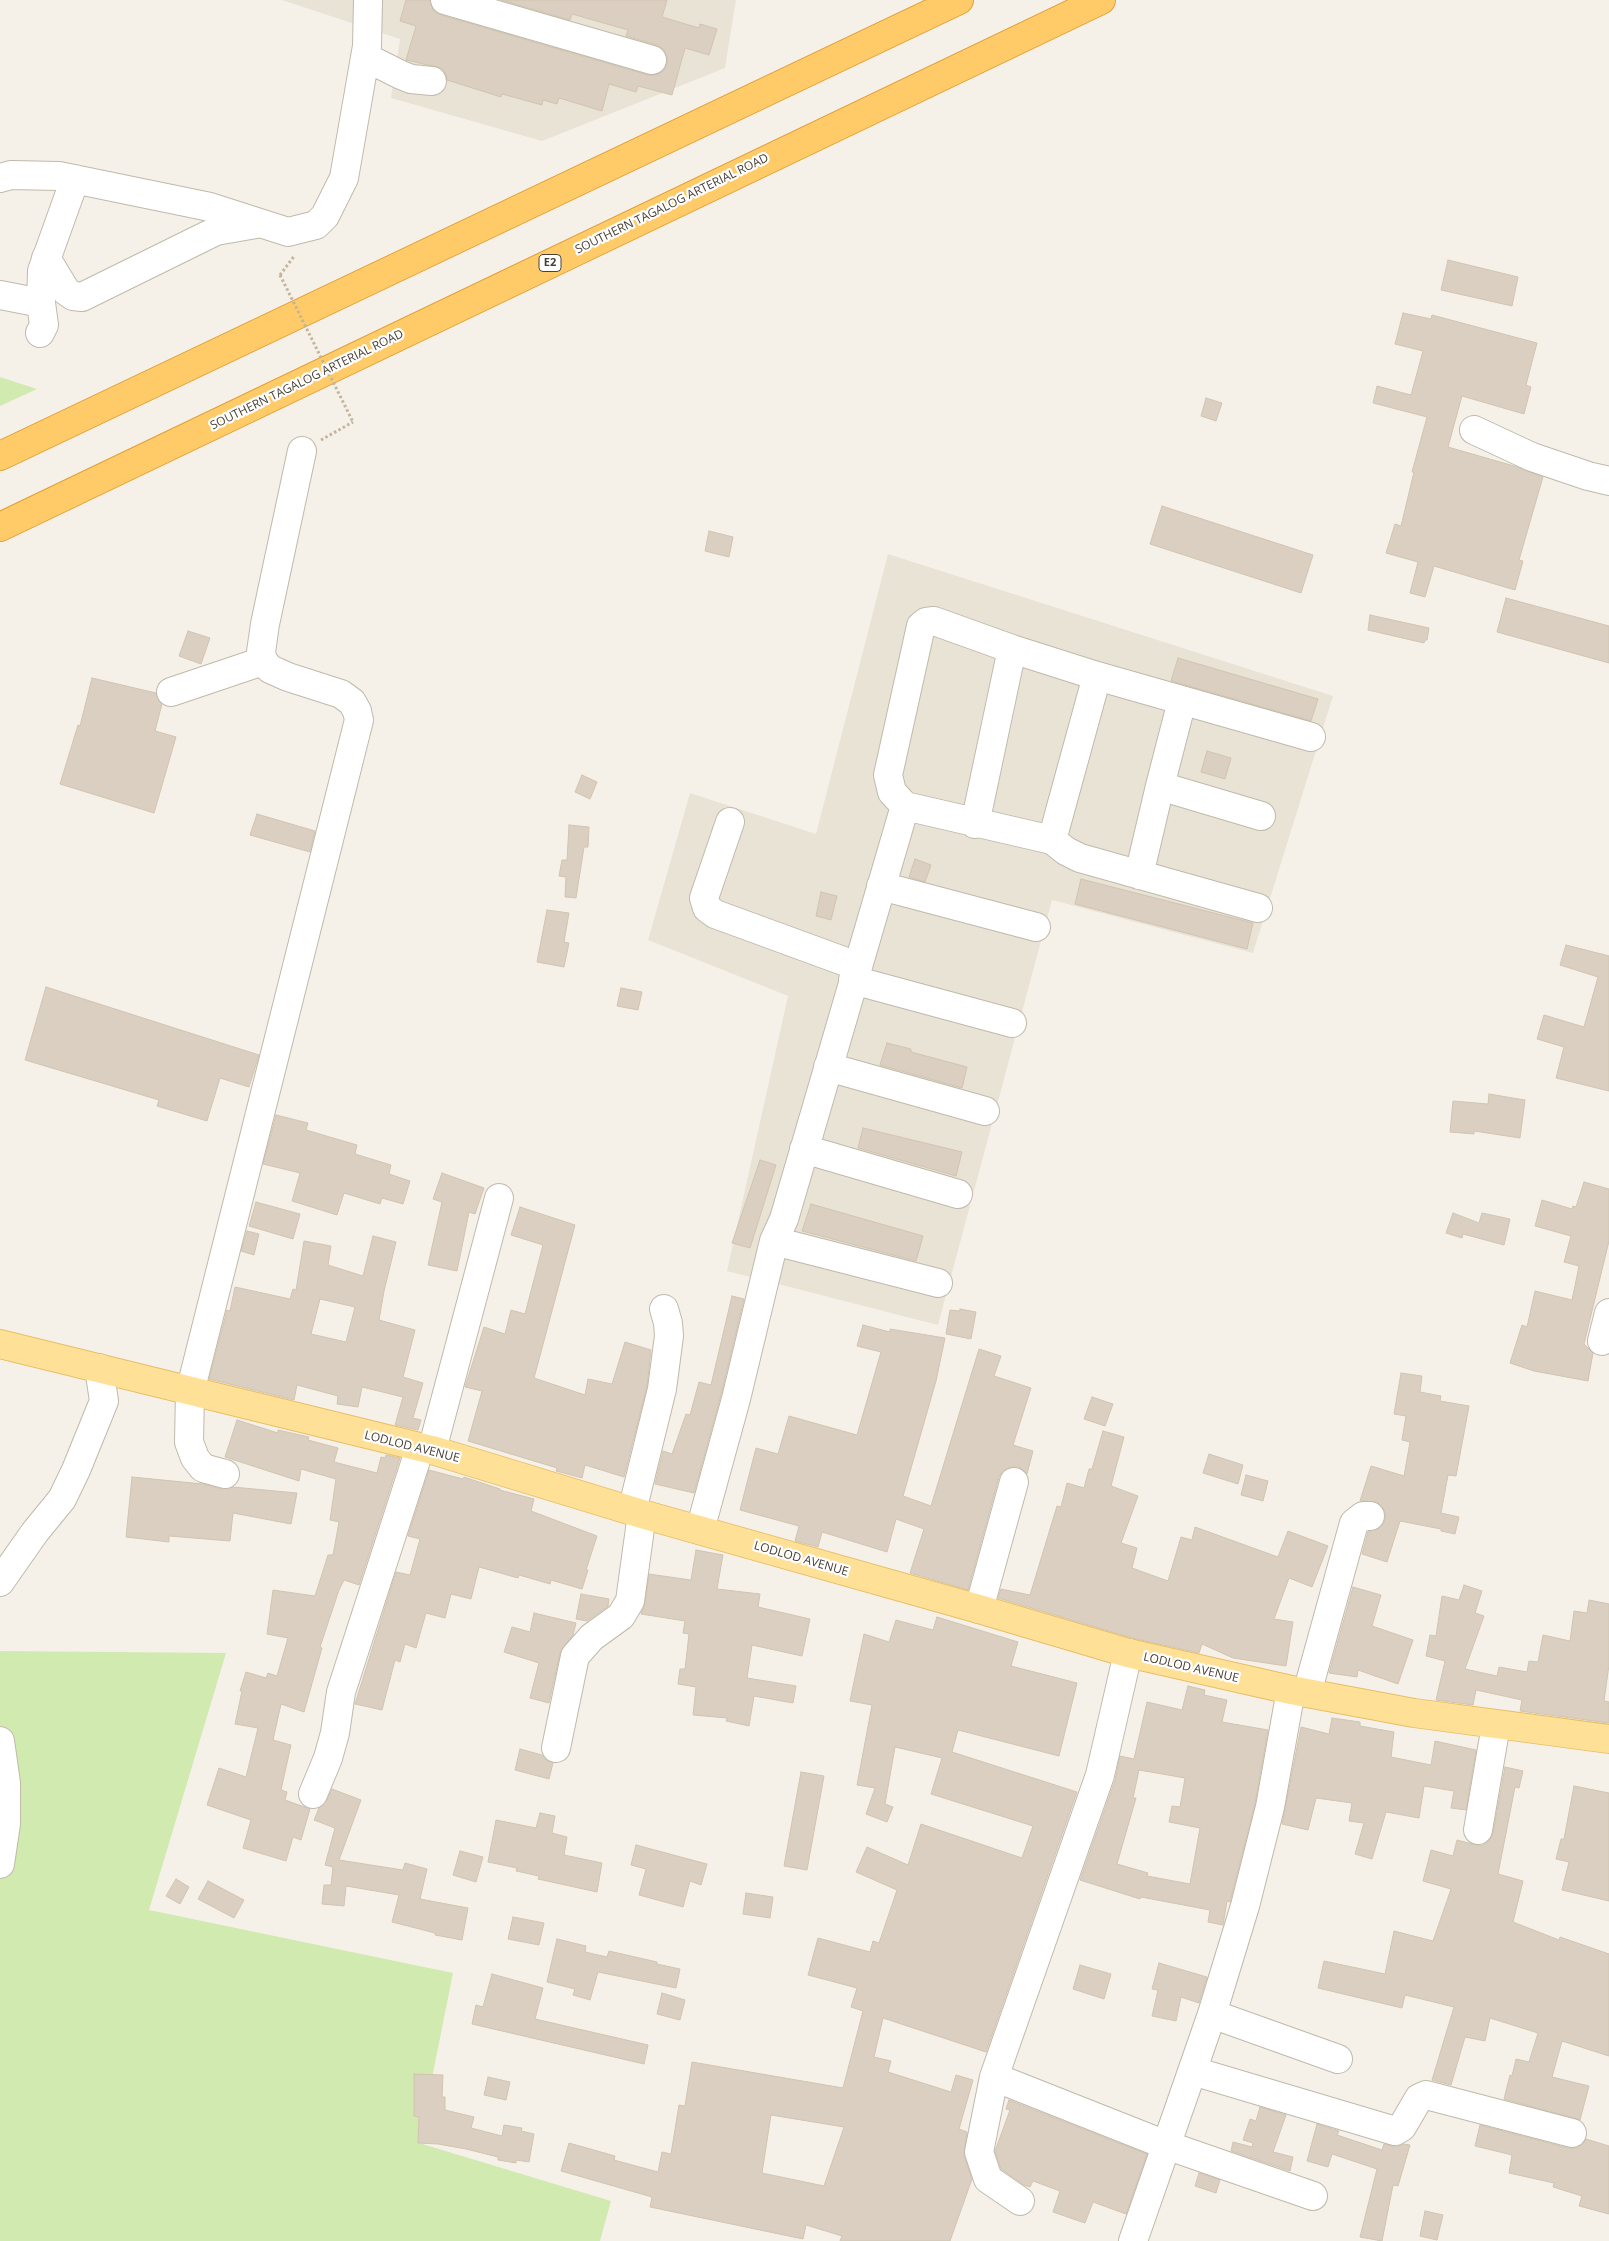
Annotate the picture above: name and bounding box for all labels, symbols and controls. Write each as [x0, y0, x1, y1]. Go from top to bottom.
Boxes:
street label: SOUTHERN TAGALOG ARTERIAL ROAD [573, 151, 771, 257]
road number: E2 [539, 254, 561, 272]
street label: SOUTHERN TAGALOG ARTERIAL ROAD [208, 327, 406, 433]
street label: LODLOD AVENUE [363, 1428, 461, 1466]
street label: LODLOD AVENUE [752, 1539, 850, 1579]
street label: LODLOD AVENUE [1142, 1650, 1240, 1686]

